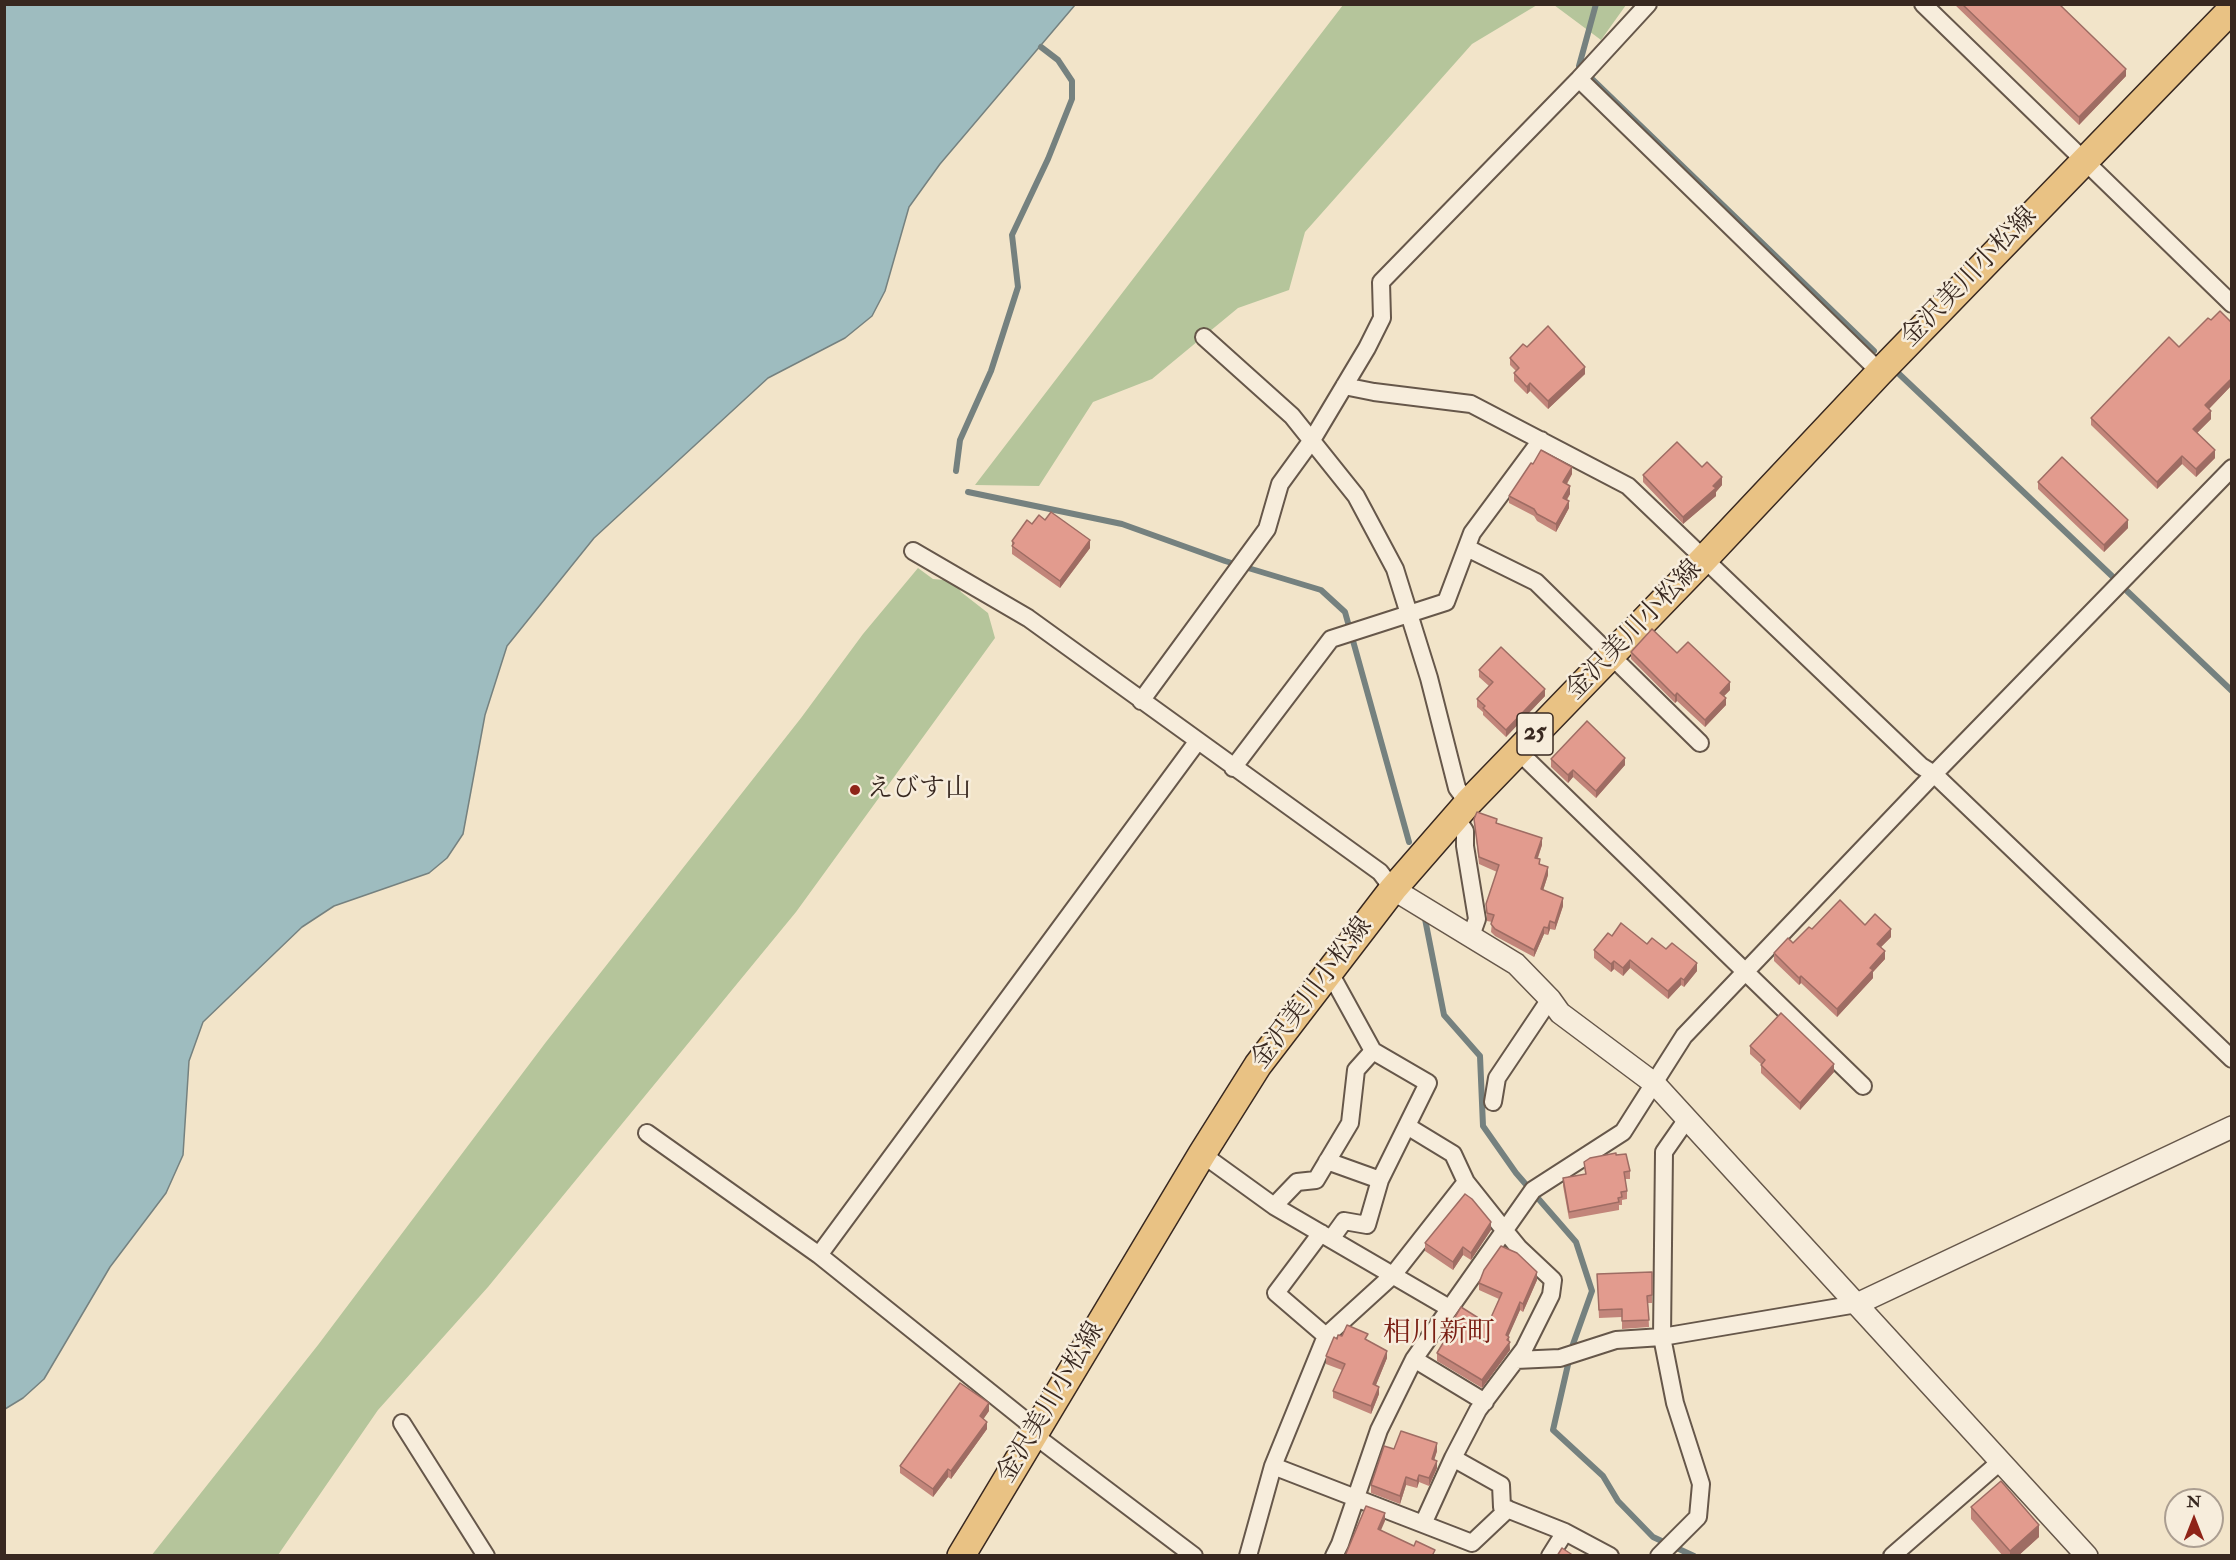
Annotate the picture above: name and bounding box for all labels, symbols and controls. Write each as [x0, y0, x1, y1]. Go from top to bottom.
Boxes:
street label: 金沢美川小松線 [1896, 202, 2044, 354]
street label: 金沢美川小松線 [1561, 555, 1709, 707]
road number: 25 [1517, 713, 1553, 755]
place label: えびす山 [867, 774, 971, 806]
marker: えびす山 [848, 783, 862, 797]
street label: 金沢美川小松線 [1246, 912, 1380, 1076]
street label: 金沢美川小松線 [992, 1317, 1112, 1489]
district label: 相川新町 [1383, 1318, 1495, 1352]
north arrow [2164, 1488, 2224, 1548]
text: N [2187, 1492, 2201, 1512]

